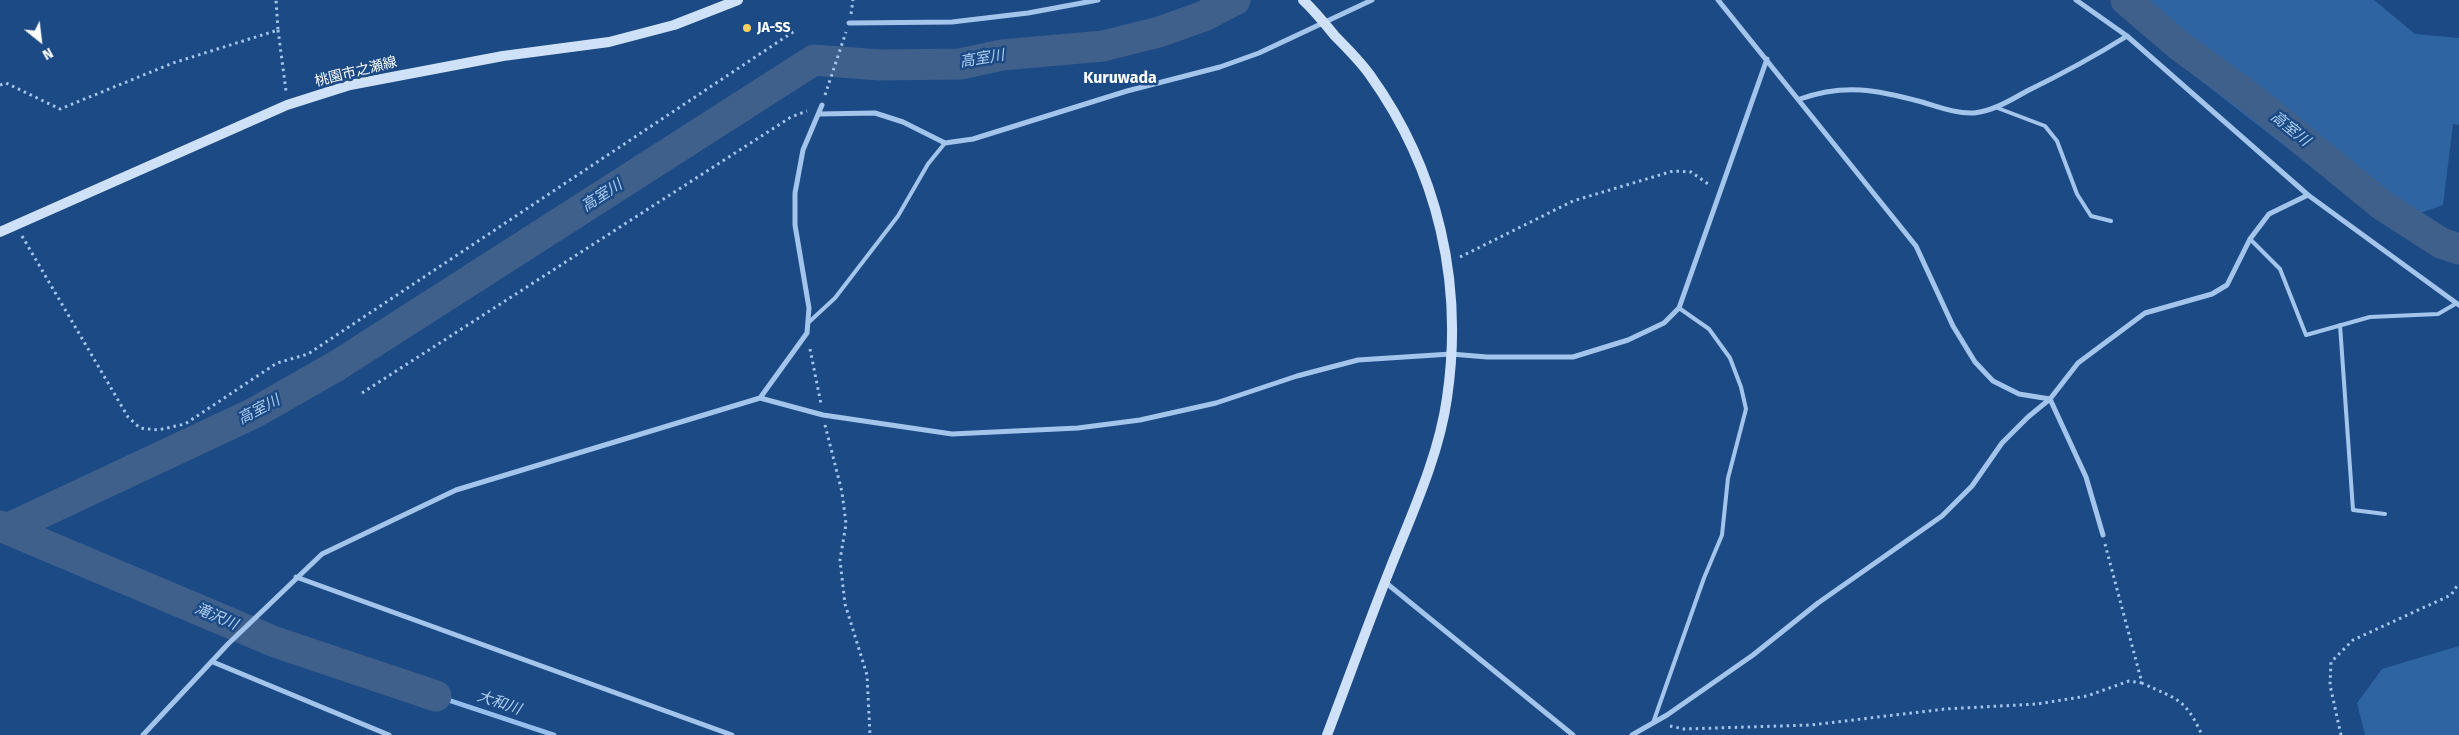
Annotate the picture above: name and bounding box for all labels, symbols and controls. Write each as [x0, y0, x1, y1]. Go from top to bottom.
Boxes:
north arrow [15, 15, 65, 65]
place label: JA-SS [757, 20, 791, 36]
marker: JA-SS [741, 22, 753, 34]
text: N [39, 44, 56, 63]
water label: 高室川 [958, 47, 1006, 71]
street label: 桃園市之瀬線 [313, 54, 399, 90]
district label: Kuruwada [1083, 69, 1157, 89]
water label: 高室川 [2267, 108, 2313, 150]
water label: 高室川 [578, 176, 626, 216]
water label: 高室川 [235, 391, 283, 429]
water label: 滝沢川 [192, 600, 240, 634]
water label: 大和川 [475, 687, 523, 719]

